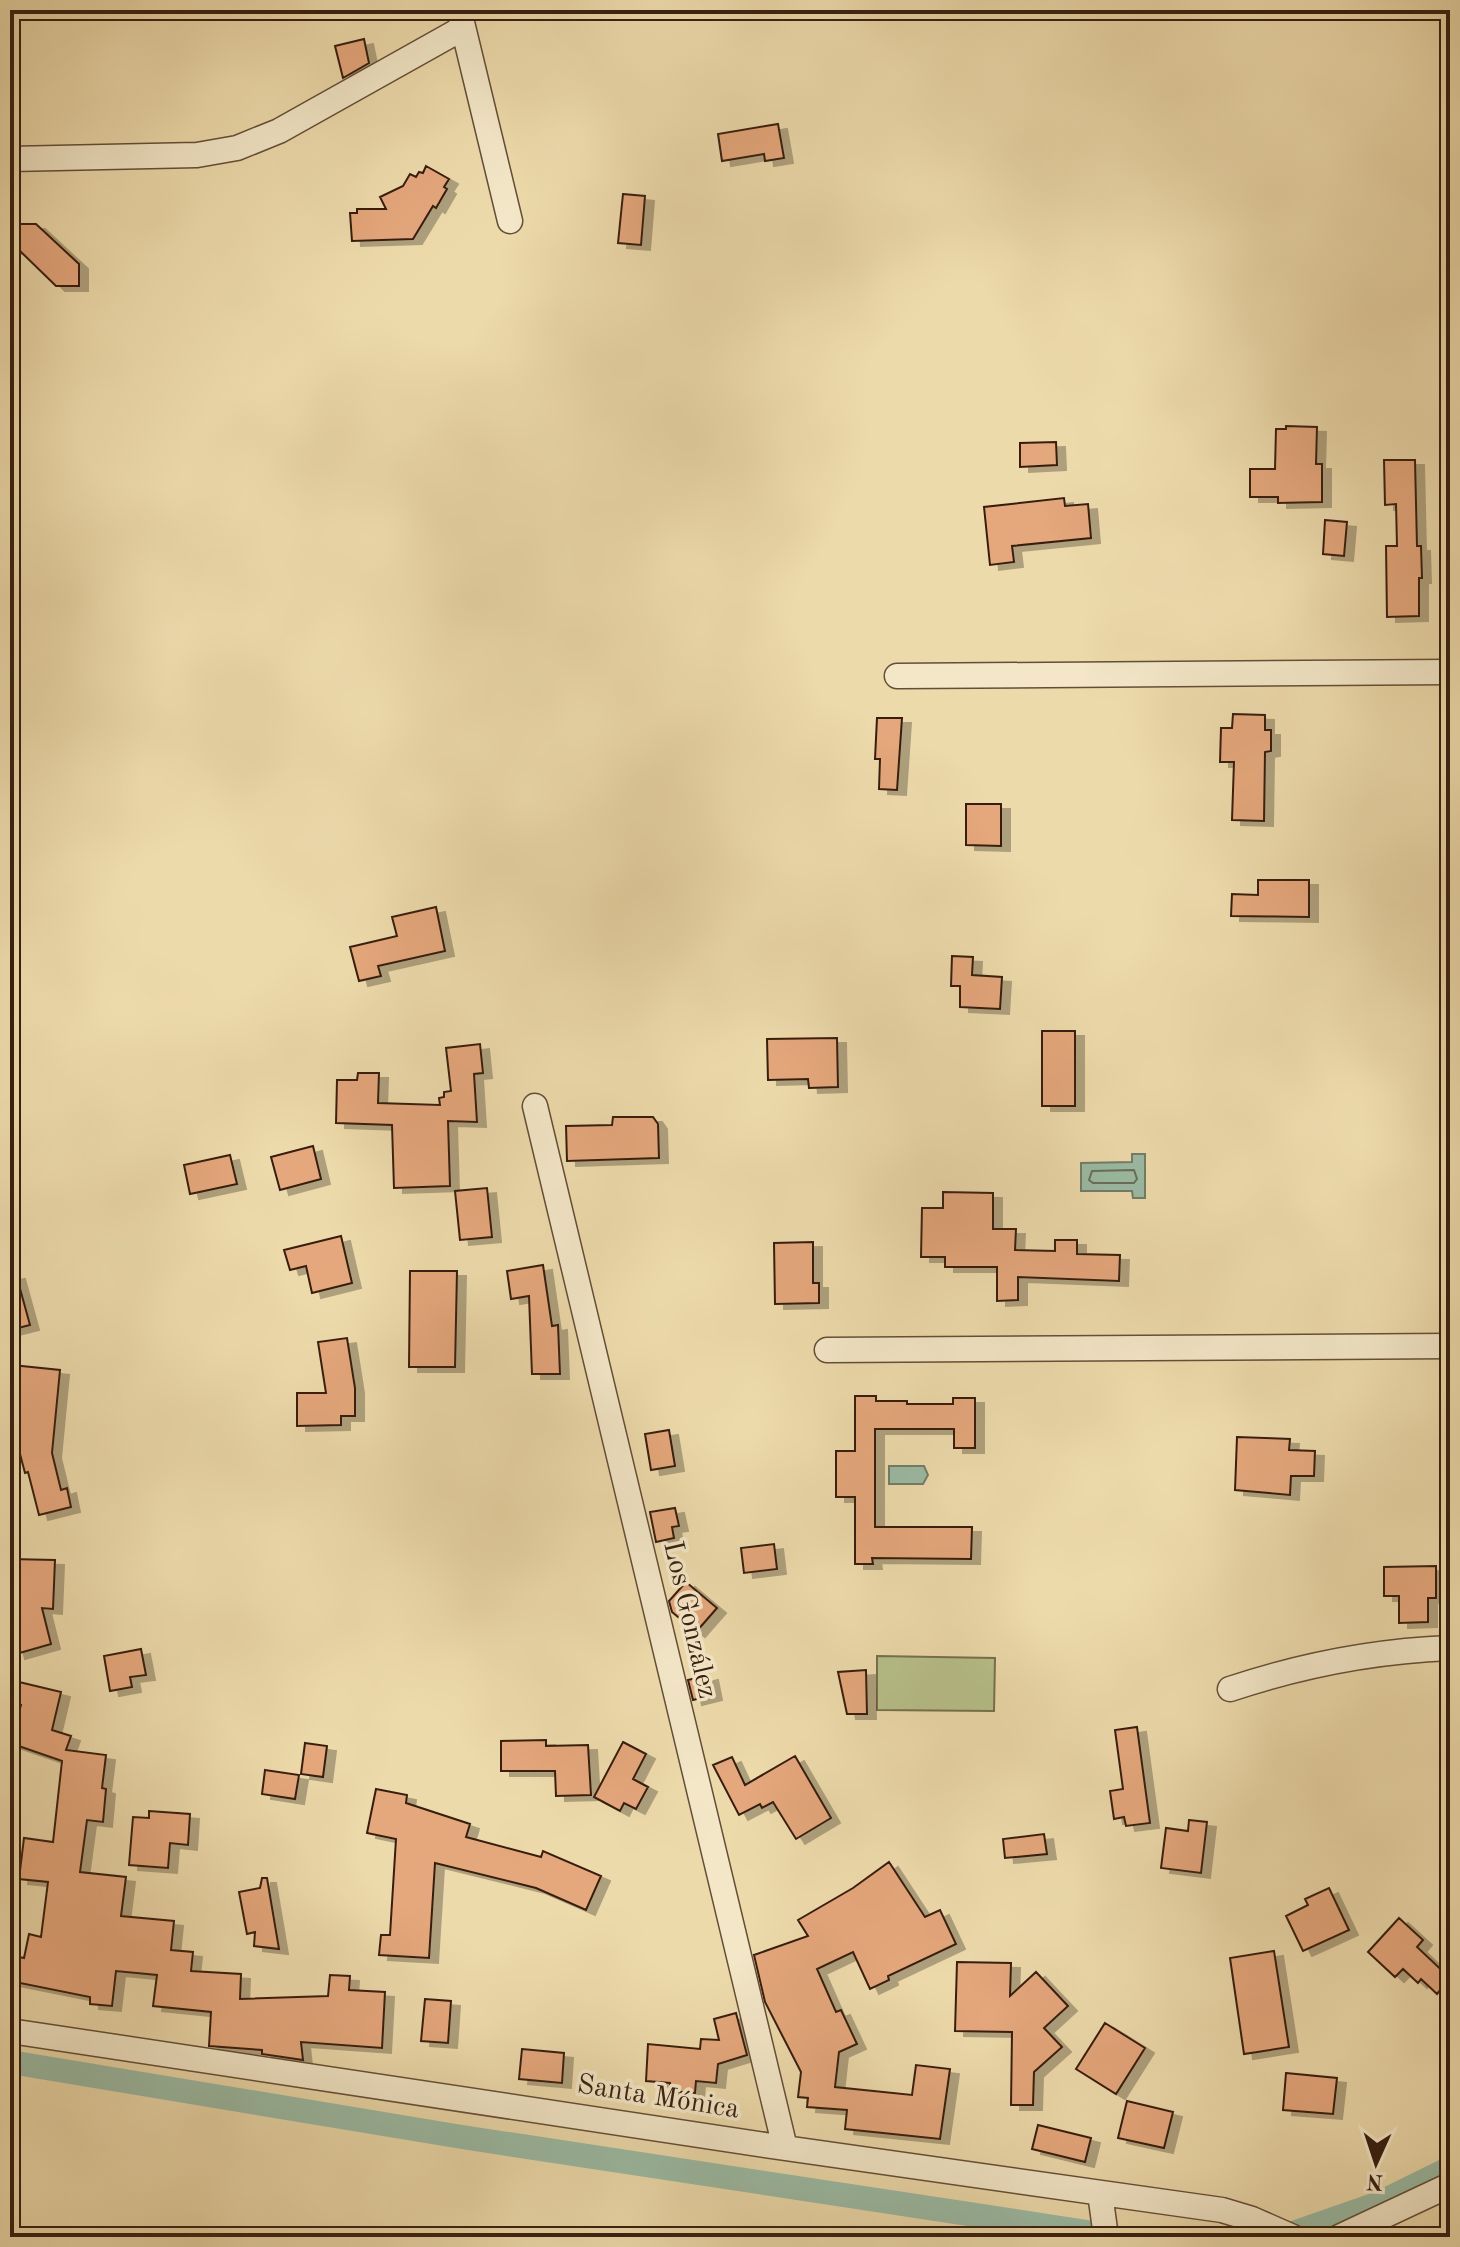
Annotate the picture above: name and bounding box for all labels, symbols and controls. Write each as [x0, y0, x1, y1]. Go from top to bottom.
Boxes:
street label: Los González [657, 1539, 721, 1701]
street label: Santa Mónica [575, 2071, 741, 2125]
north arrow [1336, 2123, 1416, 2203]
text: N [1366, 2170, 1384, 2192]

